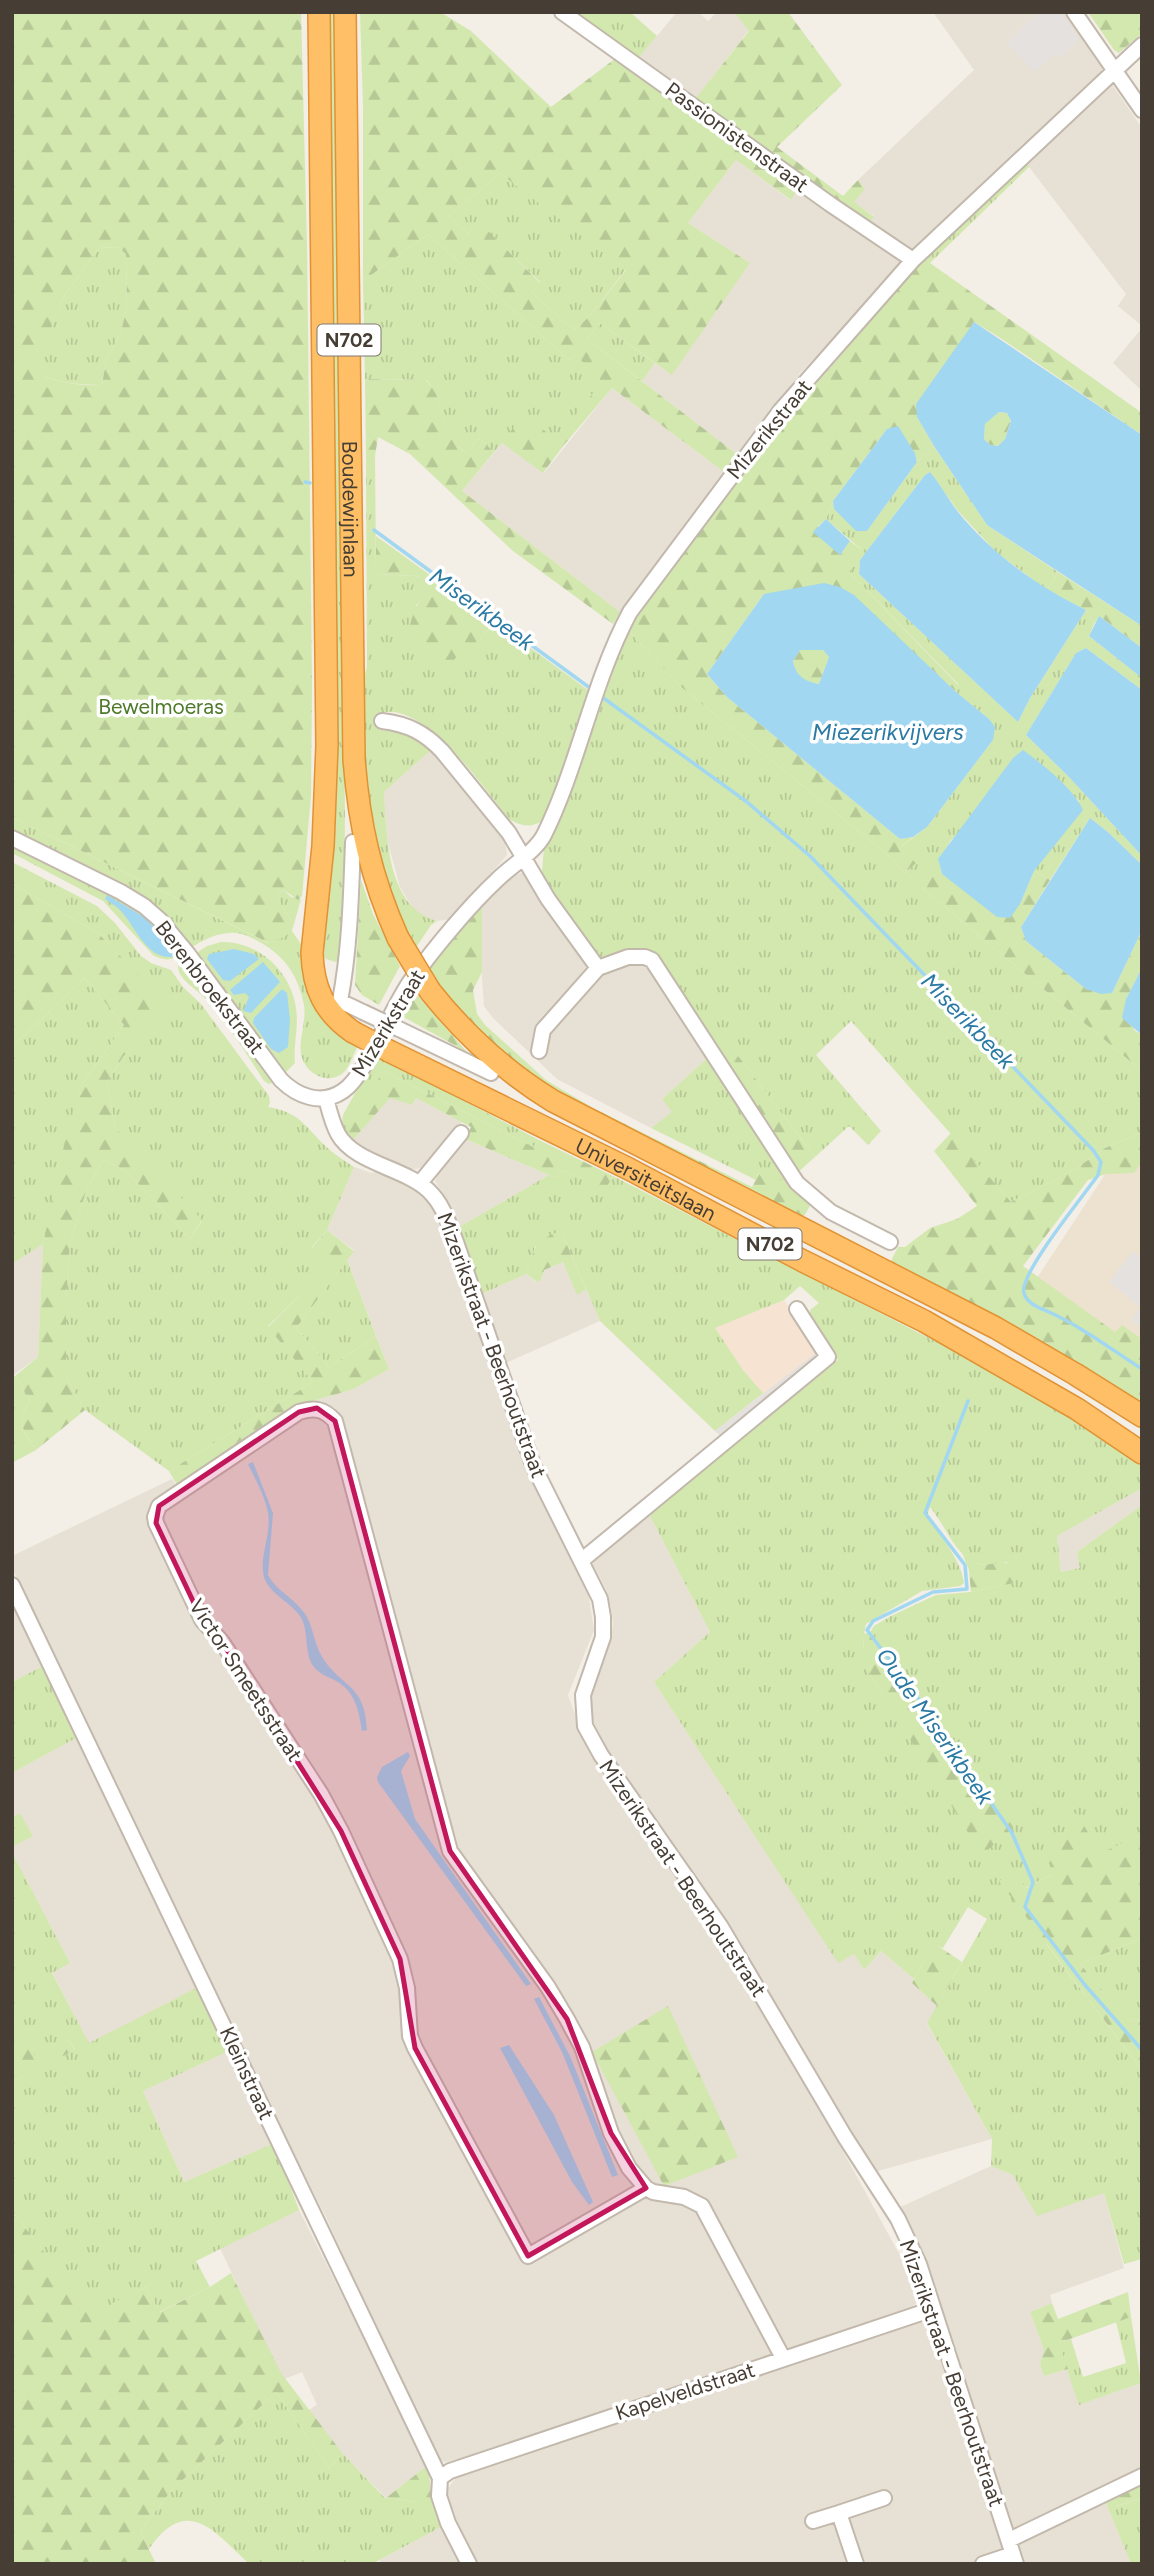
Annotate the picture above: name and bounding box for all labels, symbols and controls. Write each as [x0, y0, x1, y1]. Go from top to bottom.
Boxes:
street label: Passionistenstraat [661, 77, 814, 197]
road number: N702 [318, 324, 380, 356]
street label: Mizerikstraat [721, 374, 817, 484]
street label: Boudewijnlaan [338, 440, 364, 577]
water label: Miserikbeek [424, 562, 540, 657]
park label: Bewelmoeras [98, 694, 224, 719]
water label: Miezerikvijvers [812, 718, 964, 746]
street label: Berenbroekstraat [150, 915, 270, 1059]
street label: Mizerikstraat [346, 965, 430, 1081]
water label: Miserikbeek [915, 967, 1021, 1075]
street label: Universiteitslaan [571, 1132, 721, 1225]
street label: Mizerikstraat - Beerhoutstraat [432, 1209, 552, 1481]
road number: N702 [738, 1228, 802, 1260]
street label: Victor Smeetsstraat [184, 1594, 308, 1766]
water label: Oude Miserikbeek [871, 1642, 1000, 1810]
street label: Mizerikstraat - Beerhoutstraat [594, 1755, 772, 2001]
street label: Kleinstraat [215, 2023, 279, 2123]
street label: Mizerikstraat - Beerhoutstraat [895, 2236, 1009, 2510]
street label: Kapelveldstraat [612, 2357, 758, 2425]

